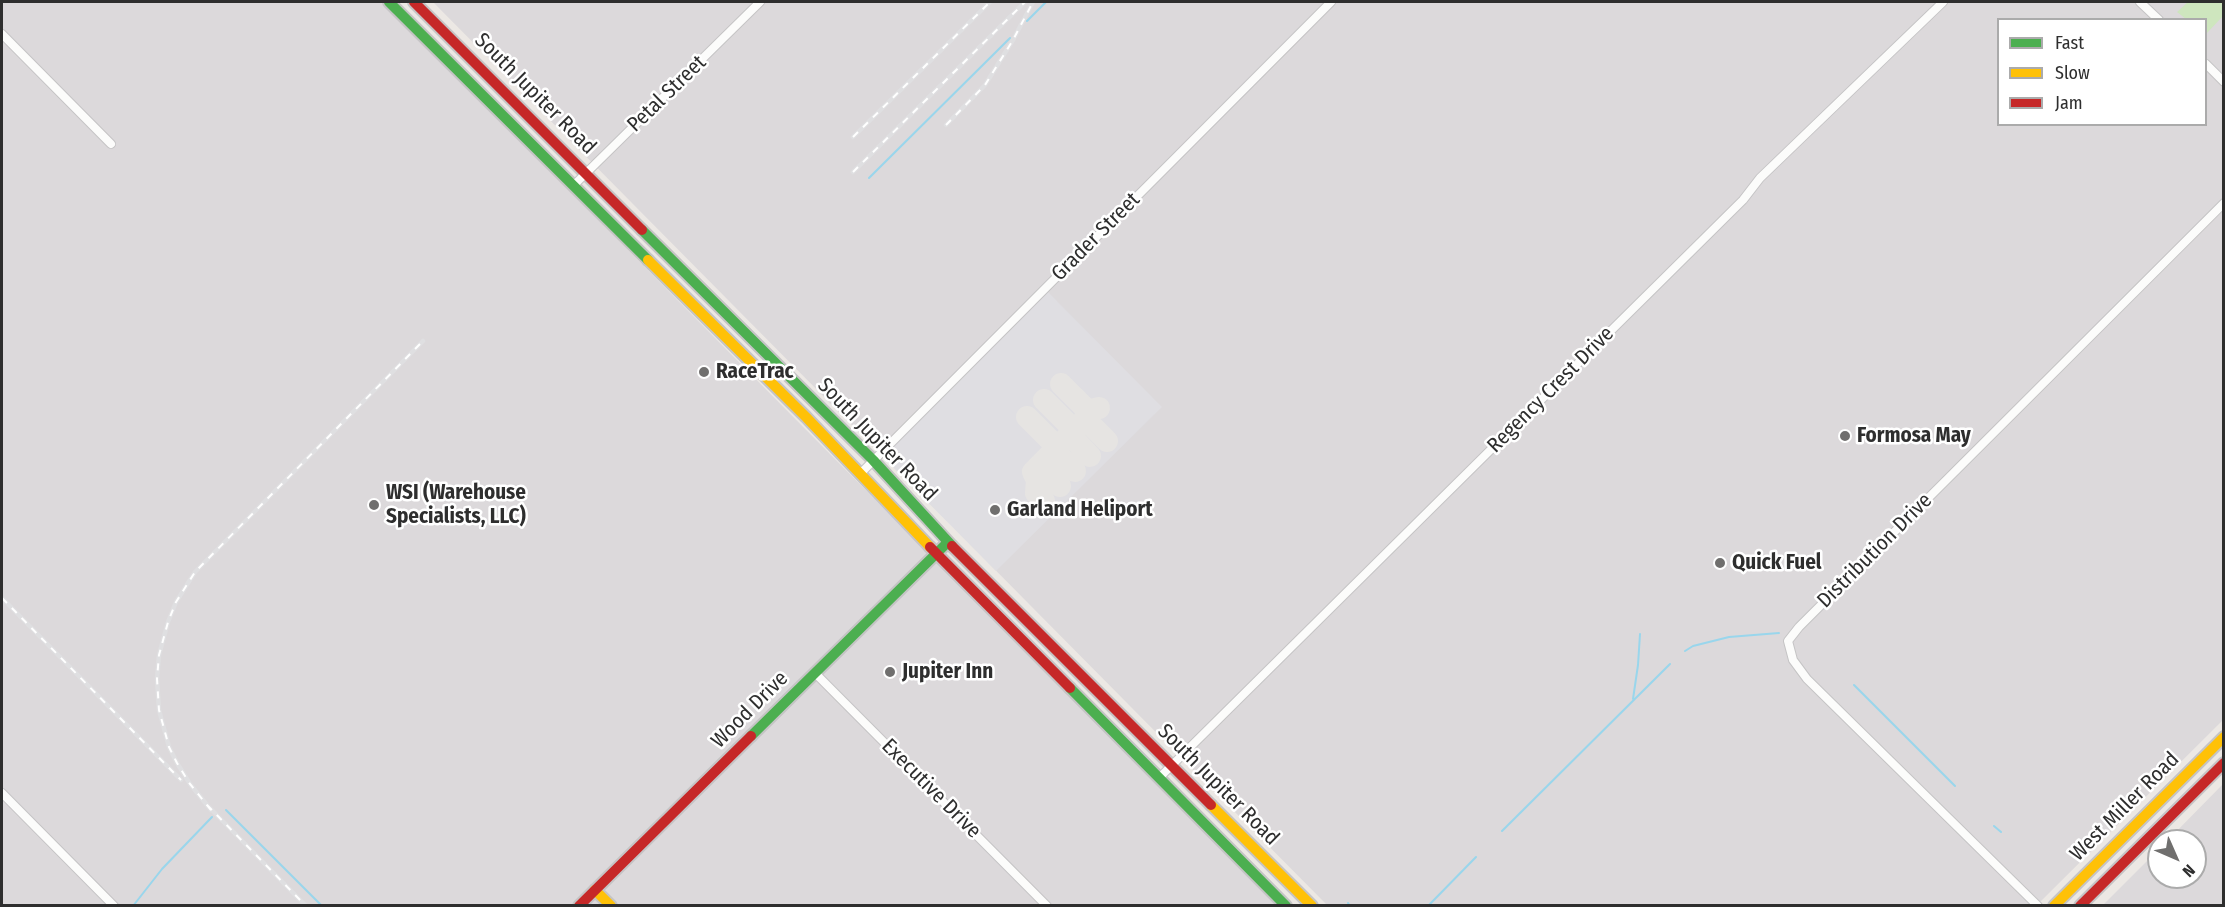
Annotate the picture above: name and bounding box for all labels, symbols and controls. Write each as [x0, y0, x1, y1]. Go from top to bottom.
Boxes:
legend [1997, 18, 2207, 126]
street label: South Jupiter Road [469, 28, 601, 160]
text: Fast [2055, 32, 2084, 54]
street label: Petal Street [622, 50, 712, 138]
text: Slow [2055, 62, 2090, 84]
text: Jam [2055, 92, 2083, 114]
street label: Grader Street [1047, 188, 1145, 286]
street label: Regency Crest Drive [1483, 322, 1619, 458]
place label: RaceTrac [716, 359, 794, 385]
marker: RaceTrac [697, 365, 711, 379]
street label: South Jupiter Road [812, 373, 942, 507]
place label: Formosa May [1857, 423, 1971, 449]
marker: Formosa May [1838, 429, 1852, 443]
place label: WSI (Warehouse Specialists, LLC) [386, 480, 526, 530]
street label: Distribution Drive [1812, 488, 1938, 614]
place label: Garland Heliport [1007, 497, 1153, 523]
marker: WSI (Warehouse Specialists, LLC) [367, 498, 381, 512]
marker: Garland Heliport [988, 503, 1002, 517]
place label: Quick Fuel [1732, 550, 1822, 576]
marker: Quick Fuel [1713, 556, 1727, 570]
place label: Jupiter Inn [902, 659, 993, 685]
marker: Jupiter Inn [883, 665, 897, 679]
street label: Wood Drive [706, 666, 794, 754]
street label: South Jupiter Road [1152, 719, 1284, 851]
street label: Executive Drive [876, 734, 986, 844]
street label: West Miller Road [2065, 747, 2185, 867]
north arrow [2147, 829, 2207, 889]
text: N [2179, 861, 2199, 881]

